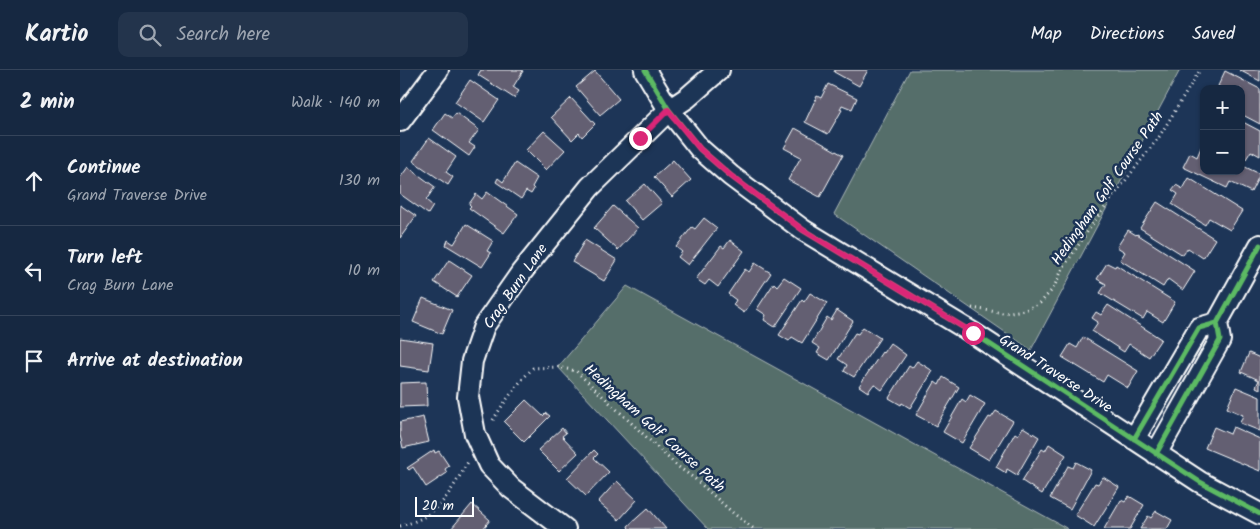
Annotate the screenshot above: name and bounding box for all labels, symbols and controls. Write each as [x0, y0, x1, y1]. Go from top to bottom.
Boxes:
search box [118, 12, 468, 57]
text: Kartio [25, 15, 88, 54]
text: Search here [176, 20, 270, 50]
text: Map [1030, 20, 1062, 49]
text: Directions [1090, 20, 1164, 49]
text: Saved [1192, 20, 1235, 49]
icon: search [136, 21, 164, 49]
map controls [1200, 85, 1245, 175]
button: + [1200, 85, 1245, 130]
text: 2 min [20, 86, 75, 119]
text: Walk · 140 m [291, 90, 380, 115]
street label: Hedingham Golf Course Path [1045, 107, 1170, 271]
route end [629, 127, 652, 150]
button: − [1200, 130, 1245, 175]
text: Continue [67, 153, 140, 183]
icon: ahead [20, 167, 48, 195]
text: 130 m [339, 168, 380, 193]
text: Grand Traverse Drive [67, 183, 207, 208]
street label: Crag Burn Lane [477, 239, 554, 334]
text: Turn left [67, 243, 142, 273]
icon: left [20, 257, 48, 285]
text: 10 m [348, 258, 380, 283]
text: Crag Burn Lane [67, 273, 174, 298]
route start [962, 322, 985, 345]
street label: Grand Traverse Drive [994, 328, 1117, 420]
text: Arrive at destination [67, 346, 243, 376]
icon: arrive [20, 347, 48, 375]
street label: Hedingham Golf Course Path [578, 358, 731, 499]
scale bar [415, 494, 474, 517]
text: 20 m [422, 495, 454, 517]

